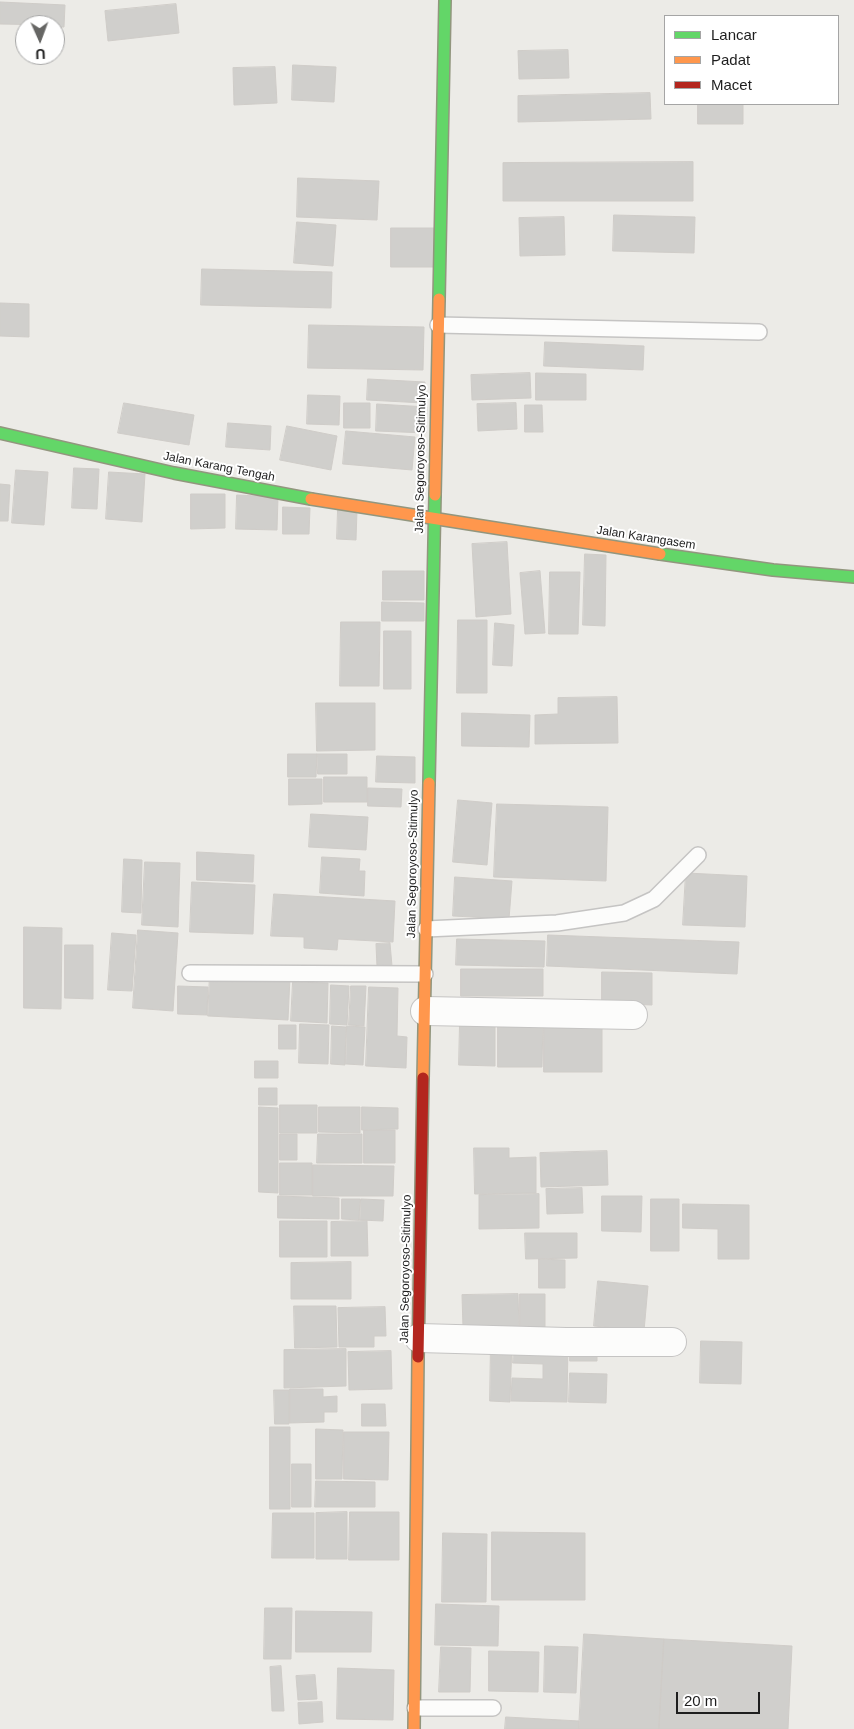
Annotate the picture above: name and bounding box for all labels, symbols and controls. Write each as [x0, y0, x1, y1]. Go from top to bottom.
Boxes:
north arrow [15, 15, 65, 65]
legend [664, 15, 839, 105]
text: Lancar [711, 26, 757, 43]
text: U [35, 46, 46, 62]
text: Padat [711, 51, 750, 68]
text: Macet [711, 76, 752, 93]
street label: Jalan Segoroyoso-Sitimulyo [413, 385, 429, 533]
street label: Jalan Karang Tengah [162, 449, 276, 485]
street label: Jalan Karangasem [595, 523, 697, 553]
street label: Jalan Segoroyoso-Sitimulyo [405, 790, 421, 938]
street label: Jalan Segoroyoso-Sitimulyo [398, 1195, 414, 1343]
scale bar [679, 1682, 763, 1714]
text: 20 m [684, 1692, 717, 1709]

